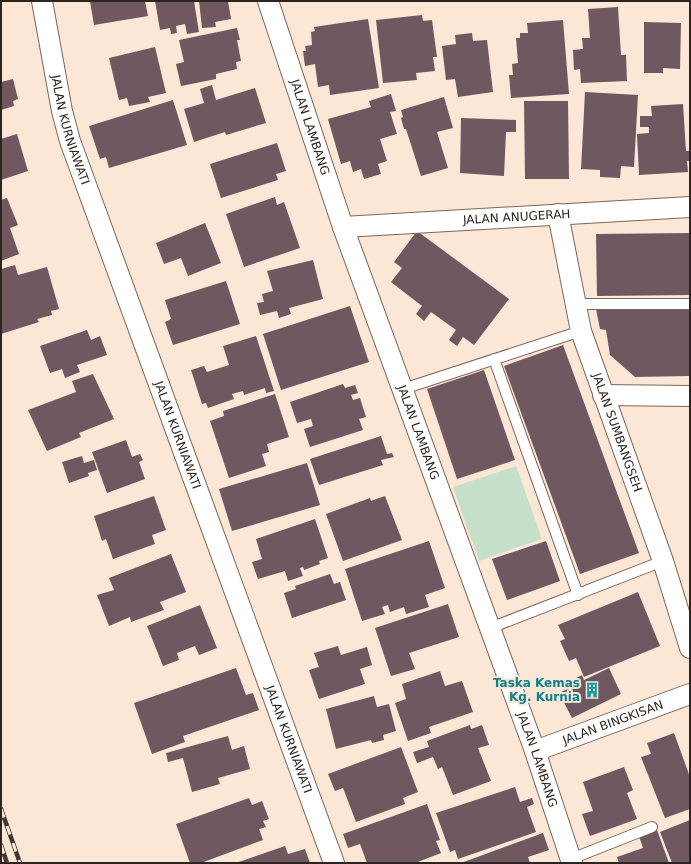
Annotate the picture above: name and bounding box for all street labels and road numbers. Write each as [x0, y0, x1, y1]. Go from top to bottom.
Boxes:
street label: JALAN KURNIAWATI [48, 73, 92, 187]
street label: JALAN LAMBANG [287, 77, 332, 177]
street label: JALAN ANUGERAH [462, 207, 571, 227]
street label: JALAN SUMBANGSEH [589, 370, 645, 494]
street label: JALAN KURNIAWATI [151, 378, 204, 491]
street label: JALAN LAMBANG [394, 382, 442, 482]
street label: JALAN KURNIAWATI [262, 683, 315, 795]
street label: JALAN BINGKISAN [560, 697, 665, 748]
street label: JALAN LAMBANG [514, 709, 560, 809]

